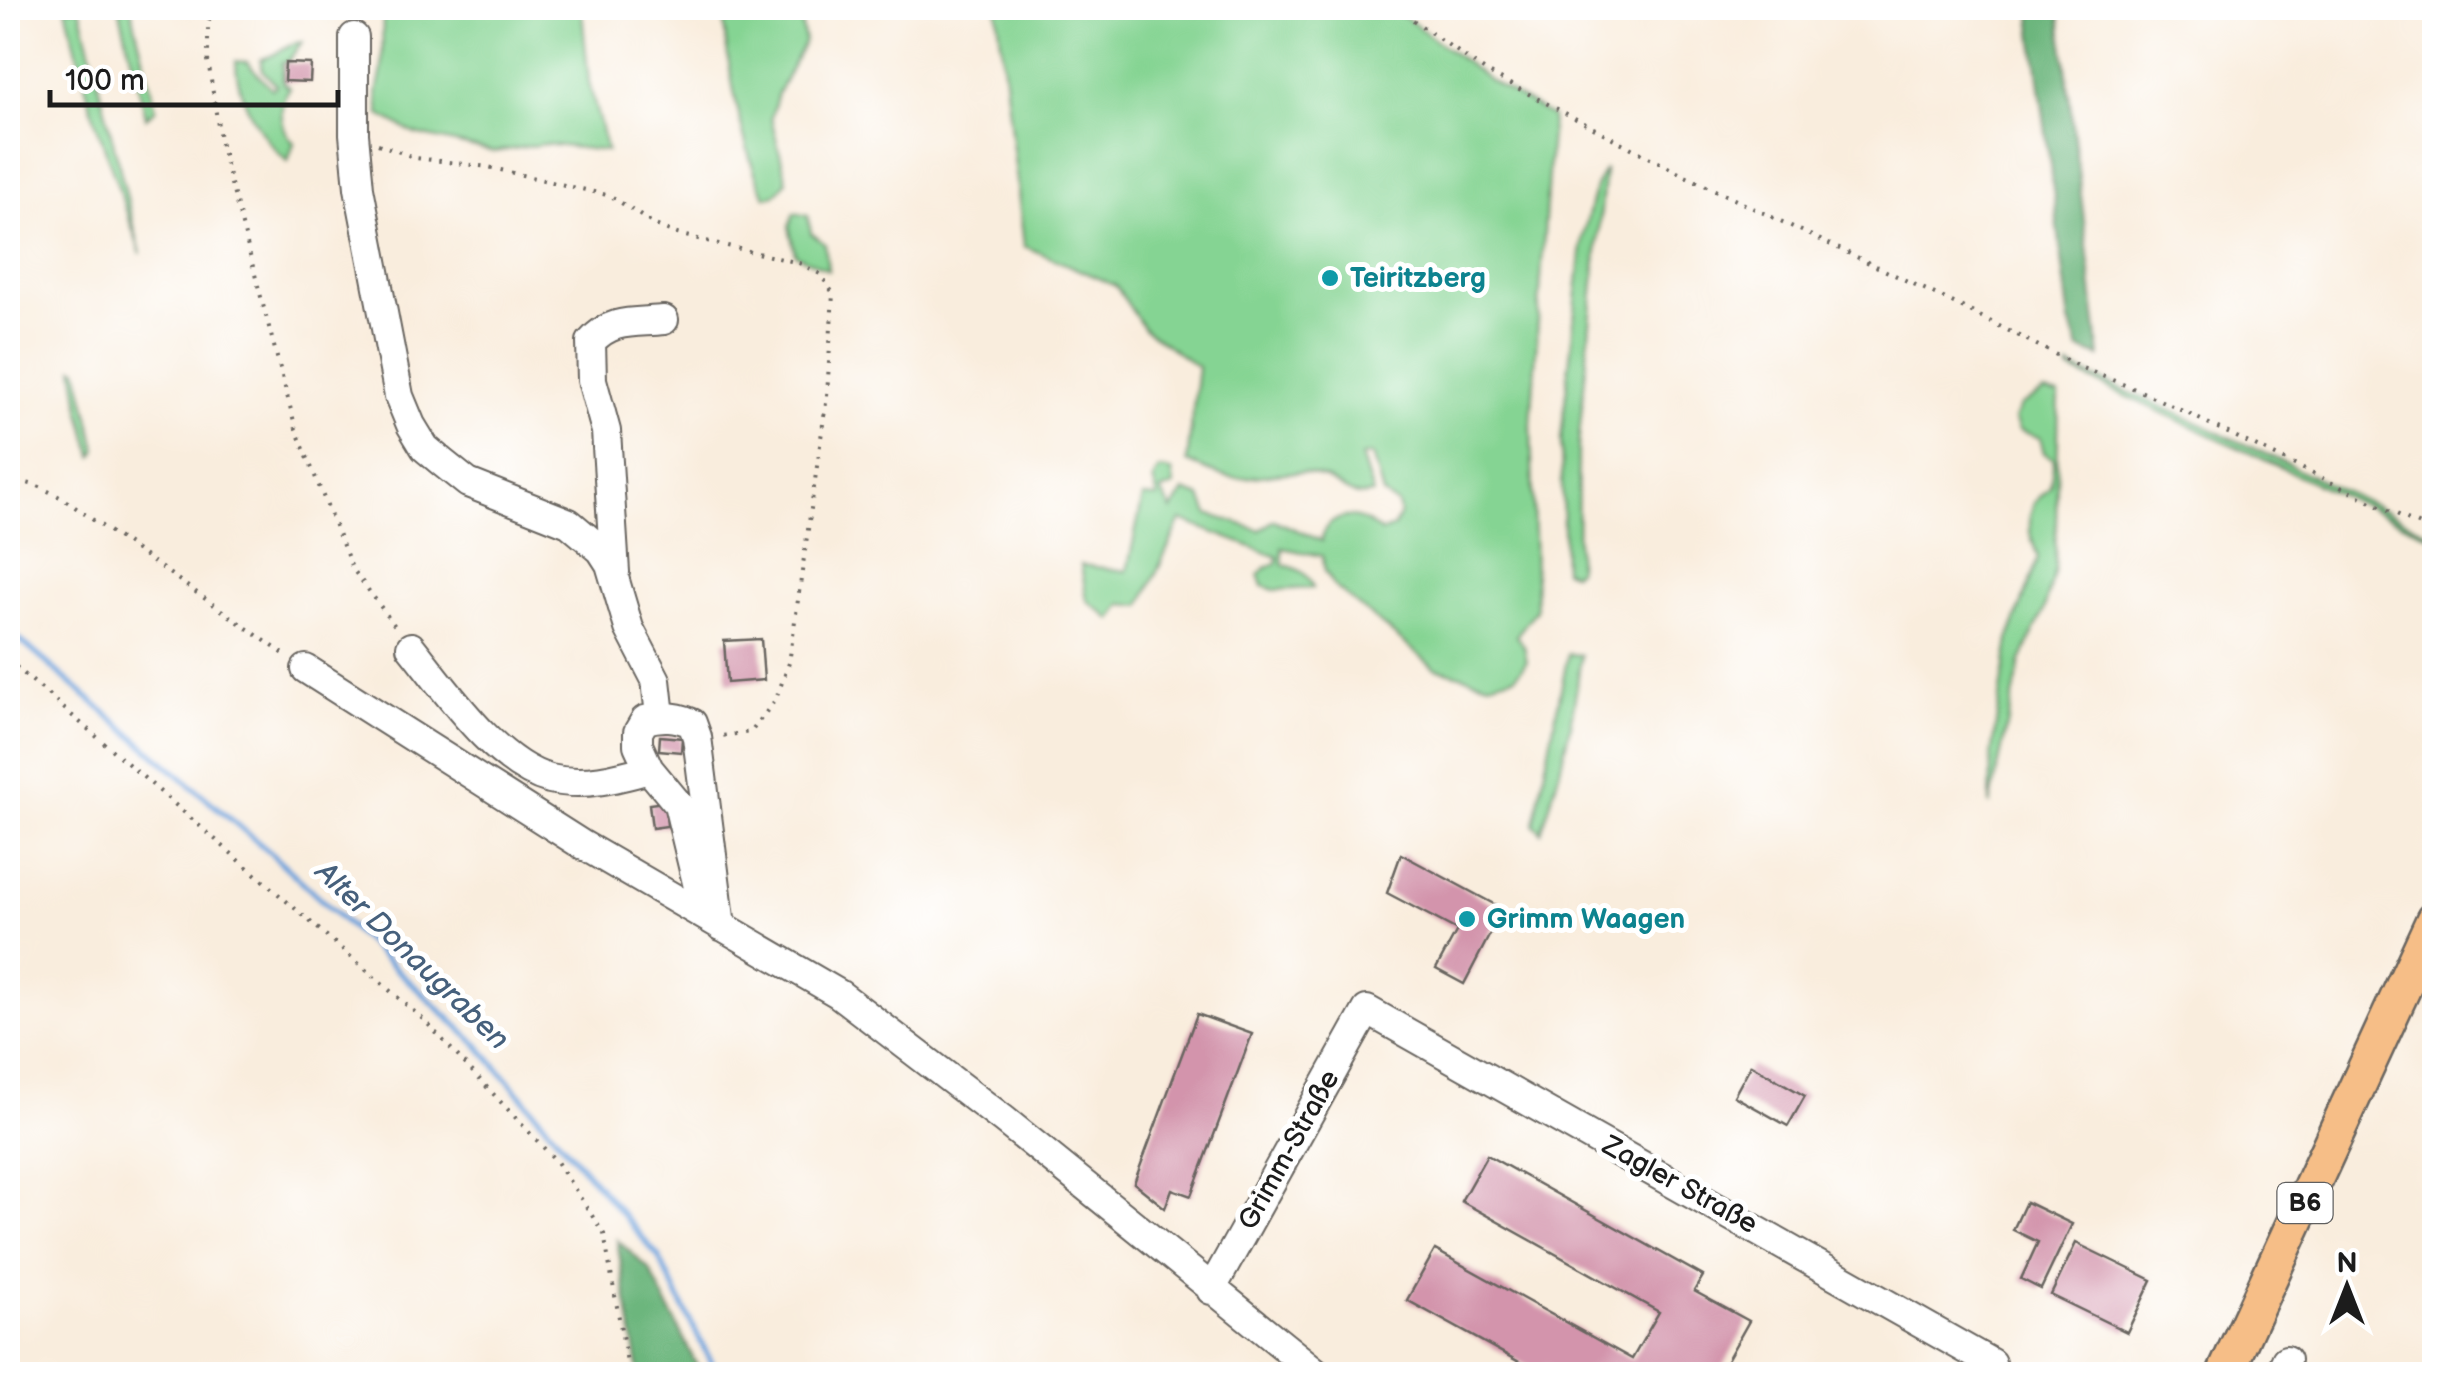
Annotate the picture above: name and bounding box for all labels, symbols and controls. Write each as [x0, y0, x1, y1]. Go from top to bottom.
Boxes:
scale bar [50, 45, 338, 107]
text: 100 m [65, 63, 145, 99]
place label: Teiritzberg [1350, 262, 1486, 295]
marker: Teiritzberg [1319, 267, 1341, 289]
water label: Alter Donaugraben [306, 853, 516, 1058]
place label: Grimm Waagen [1487, 903, 1685, 936]
marker: Grimm Waagen [1456, 908, 1478, 930]
street label: Grimm-Straße [1232, 1064, 1346, 1236]
street label: Zagler Straße [1596, 1128, 1763, 1241]
road number: B6 [2278, 1183, 2332, 1223]
north arrow [2297, 1237, 2397, 1337]
text: N [2336, 1247, 2358, 1280]

